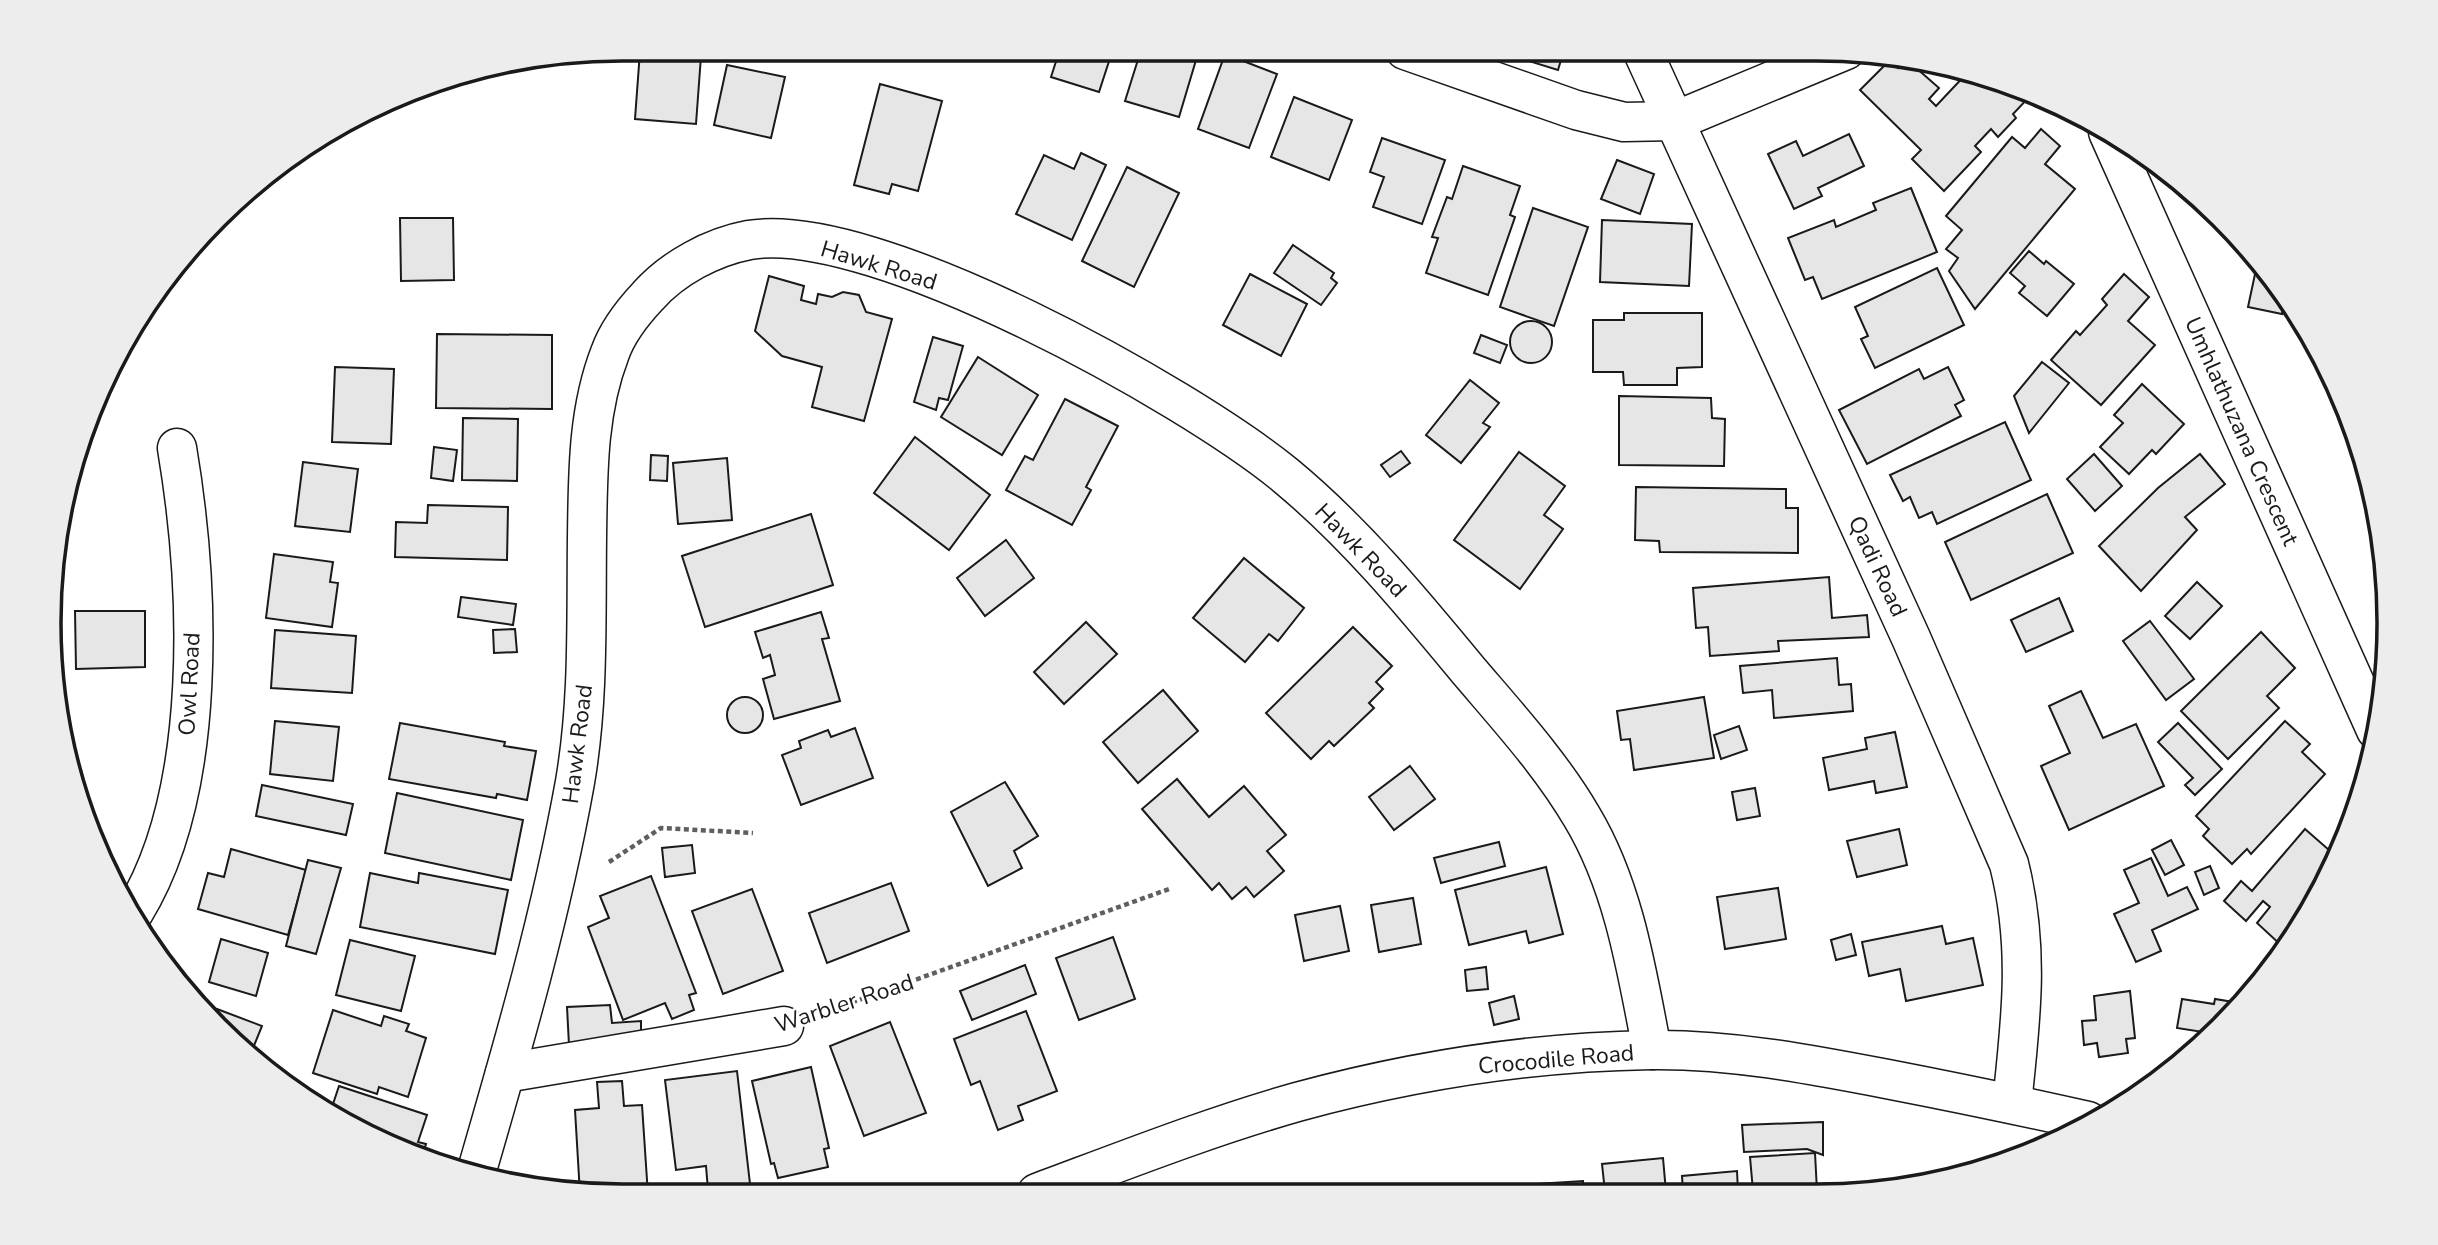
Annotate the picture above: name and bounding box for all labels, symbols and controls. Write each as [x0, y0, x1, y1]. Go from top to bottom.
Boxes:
street label: Hawk Road [817, 233, 941, 298]
street label: Umhlathuzana Crescent [2177, 312, 2306, 551]
street label: Hawk Road [1308, 496, 1413, 604]
street label: Qadi Road [1841, 511, 1914, 622]
street label: Owl Road [171, 632, 208, 736]
street label: Hawk Road [555, 683, 600, 805]
street label: Warbler Road [771, 966, 918, 1041]
street label: Crocodile Road [1477, 1037, 1635, 1082]

